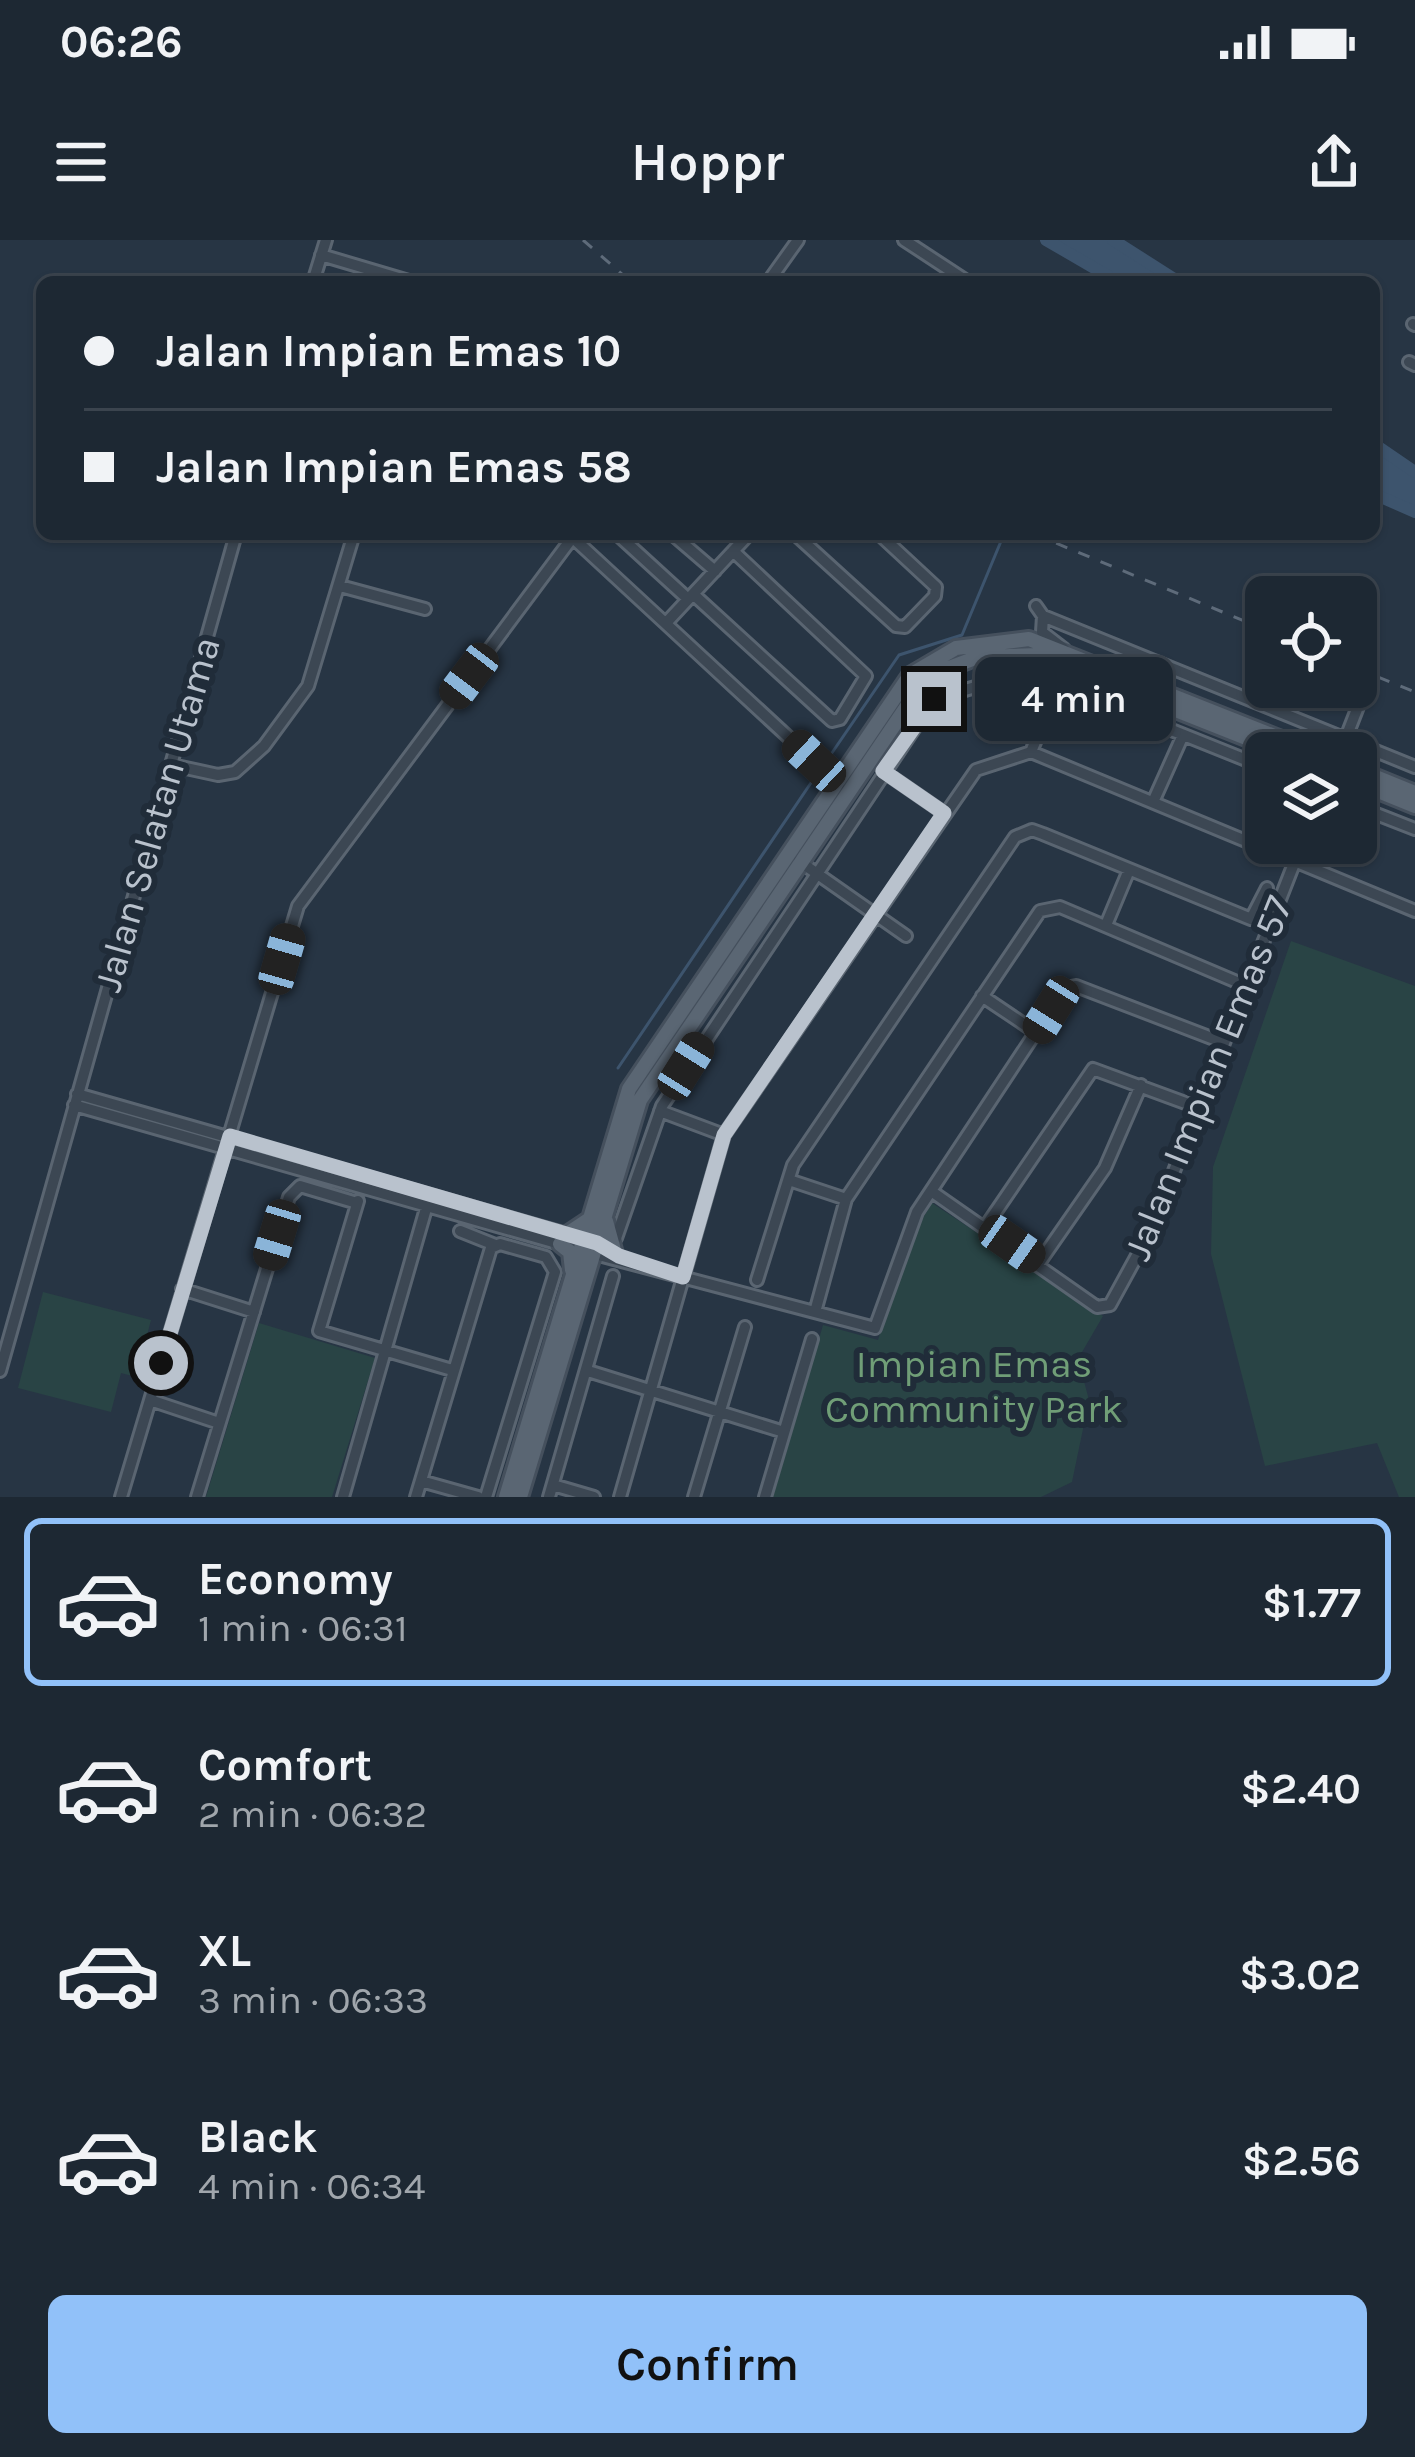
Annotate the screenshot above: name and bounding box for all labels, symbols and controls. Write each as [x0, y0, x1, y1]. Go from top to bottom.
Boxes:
text: 06:26 [60, 16, 182, 68]
icon: menu [48, 129, 114, 195]
icon: share [1301, 129, 1367, 195]
text: Hoppr [631, 130, 784, 194]
text: Jalan Impian Emas 10 [156, 325, 621, 377]
text: Jalan Impian Emas 58 [156, 441, 632, 493]
map controls [1245, 576, 1377, 864]
button: locate [1245, 576, 1377, 708]
street label: Jalan Selatan Utama [84, 631, 230, 997]
car [433, 636, 505, 716]
callout: 4 min [976, 657, 1174, 741]
route end [907, 672, 961, 726]
text: 4 min [1021, 676, 1127, 722]
car [775, 723, 853, 799]
button: layers [1245, 732, 1377, 864]
street label: Jalan Impian Emas 57 [1114, 889, 1302, 1267]
car [255, 919, 309, 999]
car [1017, 970, 1085, 1050]
car [652, 1026, 720, 1106]
car [249, 1195, 305, 1275]
car [972, 1209, 1052, 1279]
route start [134, 1336, 188, 1390]
park label: Impian Emas Community Park [825, 1341, 1123, 1432]
icon: car [54, 1548, 162, 1656]
text: Economy [198, 1553, 393, 1605]
text: $1.77 [1262, 1576, 1361, 1628]
text: 1 min · 06:31 [198, 1605, 408, 1651]
icon: car [54, 1734, 162, 1842]
text: Comfort [198, 1739, 372, 1791]
text: $2.40 [1240, 1762, 1361, 1814]
text: 2 min · 06:32 [198, 1791, 427, 1837]
icon: car [54, 1920, 162, 2028]
text: XL [198, 1925, 251, 1977]
text: $3.02 [1239, 1948, 1361, 2000]
text: 3 min · 06:33 [198, 1977, 428, 2023]
icon: car [54, 2106, 162, 2214]
text: Black [198, 2111, 318, 2163]
text: $2.56 [1242, 2134, 1361, 2186]
text: 4 min · 06:34 [198, 2163, 425, 2209]
button: Confirm [48, 2295, 1367, 2433]

